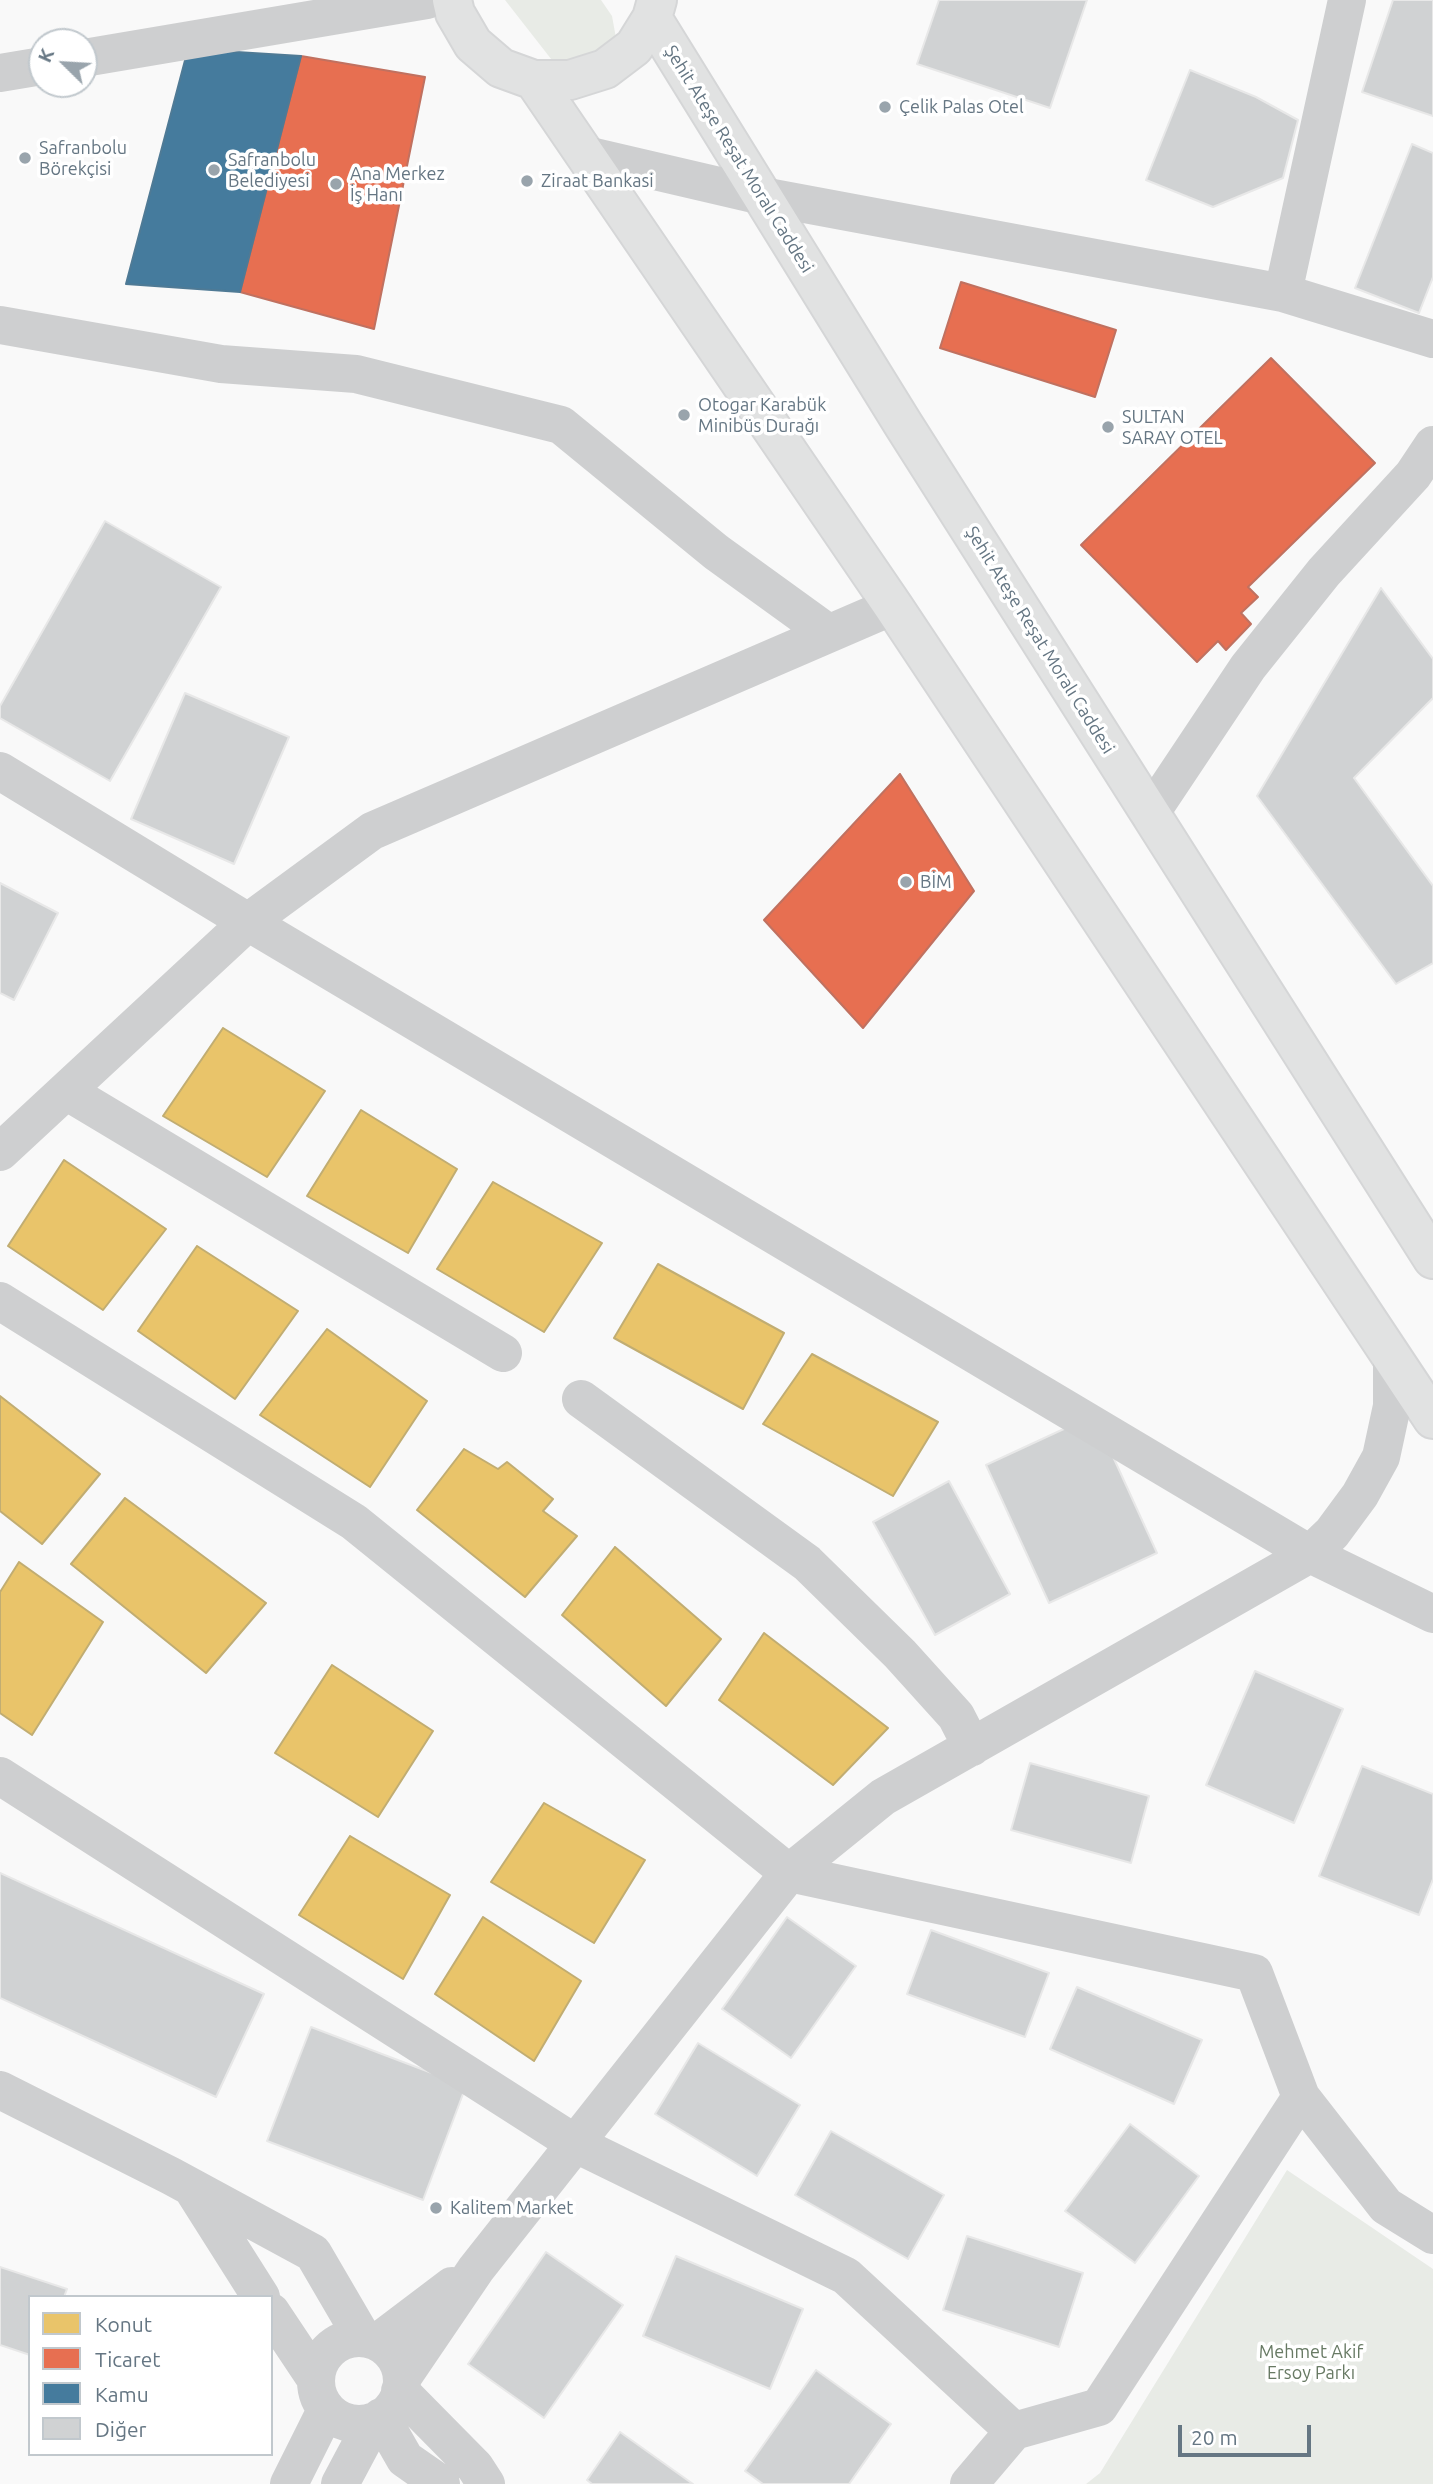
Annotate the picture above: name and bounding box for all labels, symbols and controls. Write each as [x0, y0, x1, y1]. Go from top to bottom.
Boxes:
north arrow [28, 28, 98, 98]
street label: Şehit Ateşe Reşat Moralı Caddesi [660, 41, 818, 277]
text: K [33, 45, 58, 66]
place label: Çelik Palas Otel [899, 96, 1024, 118]
marker: Çelik Palas Otel [877, 99, 893, 115]
place label: Safranbolu Börekçisi [39, 137, 127, 180]
place label: Safranbolu Belediyesi [228, 149, 316, 192]
marker: Safranbolu Börekçisi [17, 150, 33, 166]
marker: Safranbolu Belediyesi [206, 162, 222, 178]
place label: Ana Merkez İş Hanı [350, 163, 445, 206]
place label: Ziraat Bankasi [541, 170, 654, 192]
marker: Ziraat Bankasi [519, 173, 535, 189]
marker: Ana Merkez İş Hanı [328, 176, 344, 192]
place label: Otogar Karabük Minibüs Durağı [698, 394, 826, 436]
place label: SULTAN SARAY OTEL [1122, 406, 1223, 448]
marker: Otogar Karabük Minibüs Durağı [676, 407, 692, 423]
marker: SULTAN SARAY OTEL [1100, 419, 1116, 435]
street label: Şehit Ateşe Reşat Moralı Caddesi [961, 522, 1119, 758]
place label: BİM [920, 871, 952, 893]
marker: BİM [898, 874, 914, 890]
place label: Kalitem Market [450, 2197, 573, 2219]
marker: Kalitem Market [428, 2200, 444, 2216]
legend [28, 2295, 273, 2456]
text: Konut [95, 2312, 152, 2336]
park label: Mehmet Akif Ersoy Parkı [1259, 2341, 1363, 2384]
text: Ticaret [95, 2347, 161, 2371]
text: Kamu [95, 2382, 149, 2406]
scale bar [1181, 2410, 1314, 2454]
text: Diğer [95, 2417, 147, 2441]
text: 20 m [1191, 2425, 1238, 2449]

